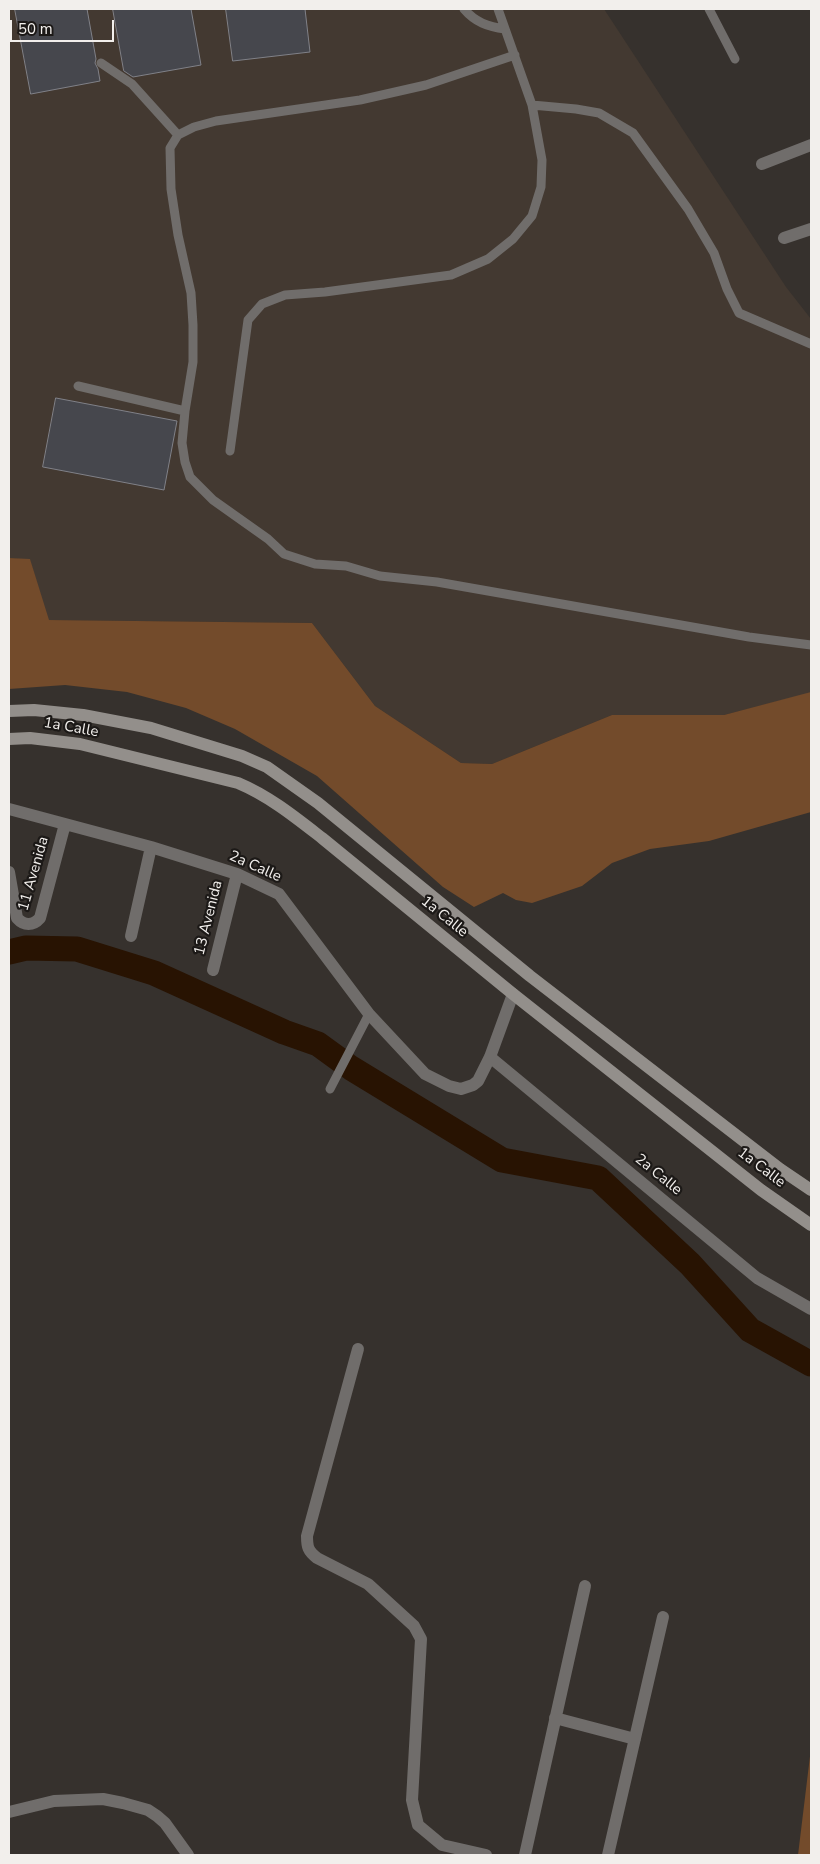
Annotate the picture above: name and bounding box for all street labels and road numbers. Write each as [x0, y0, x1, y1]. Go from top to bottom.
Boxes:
street label: 1a Calle [42, 714, 100, 742]
street label: 11 Avenida [15, 835, 53, 913]
street label: 2a Calle [226, 848, 284, 886]
street label: 13 Avenida [191, 879, 227, 957]
street label: 1a Calle [417, 893, 471, 941]
street label: 1a Calle [733, 1144, 789, 1192]
street label: 2a Calle [631, 1151, 685, 1199]

